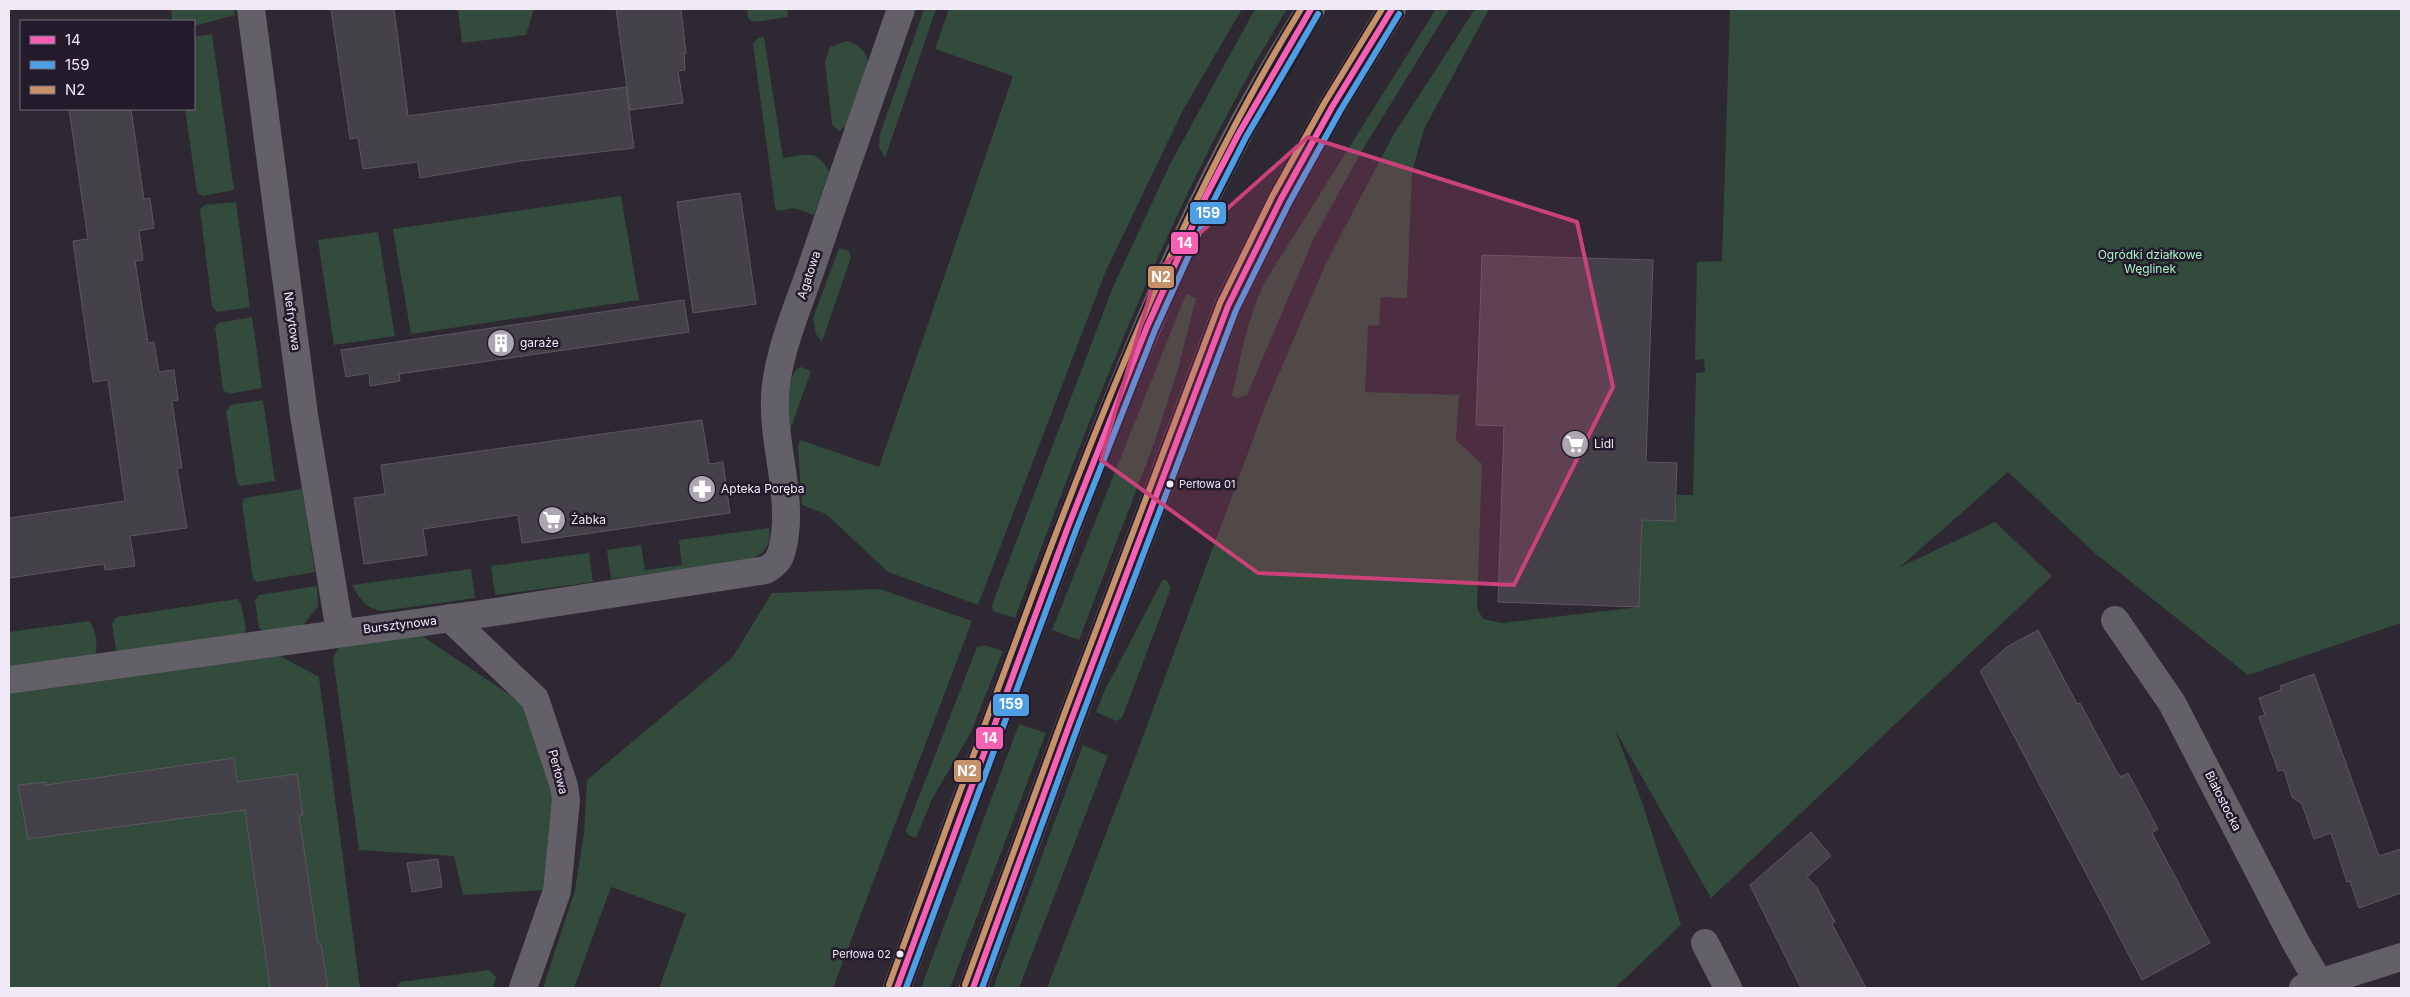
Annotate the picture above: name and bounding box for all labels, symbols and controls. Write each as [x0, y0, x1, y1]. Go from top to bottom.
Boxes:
legend [20, 20, 195, 110]
text: 14 [65, 30, 81, 49]
text: 159 [65, 55, 90, 74]
text: N2 [65, 80, 85, 99]
line badge: 159 [1189, 201, 1227, 225]
text: 159 [1196, 204, 1220, 221]
line badge: 14 [1170, 231, 1199, 255]
text: 14 [1177, 234, 1193, 251]
park label: Ogródki działkowe Węglinek [2098, 247, 2202, 276]
street label: Agatowa [794, 249, 823, 301]
line badge: N2 [1147, 265, 1175, 289]
text: N2 [1151, 268, 1171, 285]
street label: Nefrytowa [281, 290, 304, 351]
building icon: garaże [486, 328, 516, 358]
place label: garaże [520, 335, 559, 350]
supermarket icon: Lidl [1560, 429, 1590, 459]
place label: Lidl [1594, 436, 1614, 451]
pharmacy icon: Apteka Poręba [687, 474, 717, 504]
place label: Perłowa 01 [1179, 477, 1235, 491]
marker: Perłowa 01 [1165, 479, 1175, 489]
place label: Apteka Poręba [721, 481, 804, 496]
supermarket icon: Żabka [537, 505, 567, 535]
place label: Żabka [571, 512, 606, 527]
street label: Bursztynowa [362, 613, 438, 636]
line badge: 159 [992, 693, 1030, 717]
text: 159 [999, 695, 1023, 712]
line badge: 14 [975, 726, 1004, 750]
text: 14 [982, 729, 998, 746]
street label: Perłowa [545, 748, 572, 796]
line badge: N2 [953, 759, 982, 783]
text: N2 [957, 762, 977, 779]
street label: Białostocka [2202, 768, 2245, 833]
place label: Perłowa 02 [832, 947, 891, 961]
marker: Perłowa 02 [895, 949, 905, 959]

